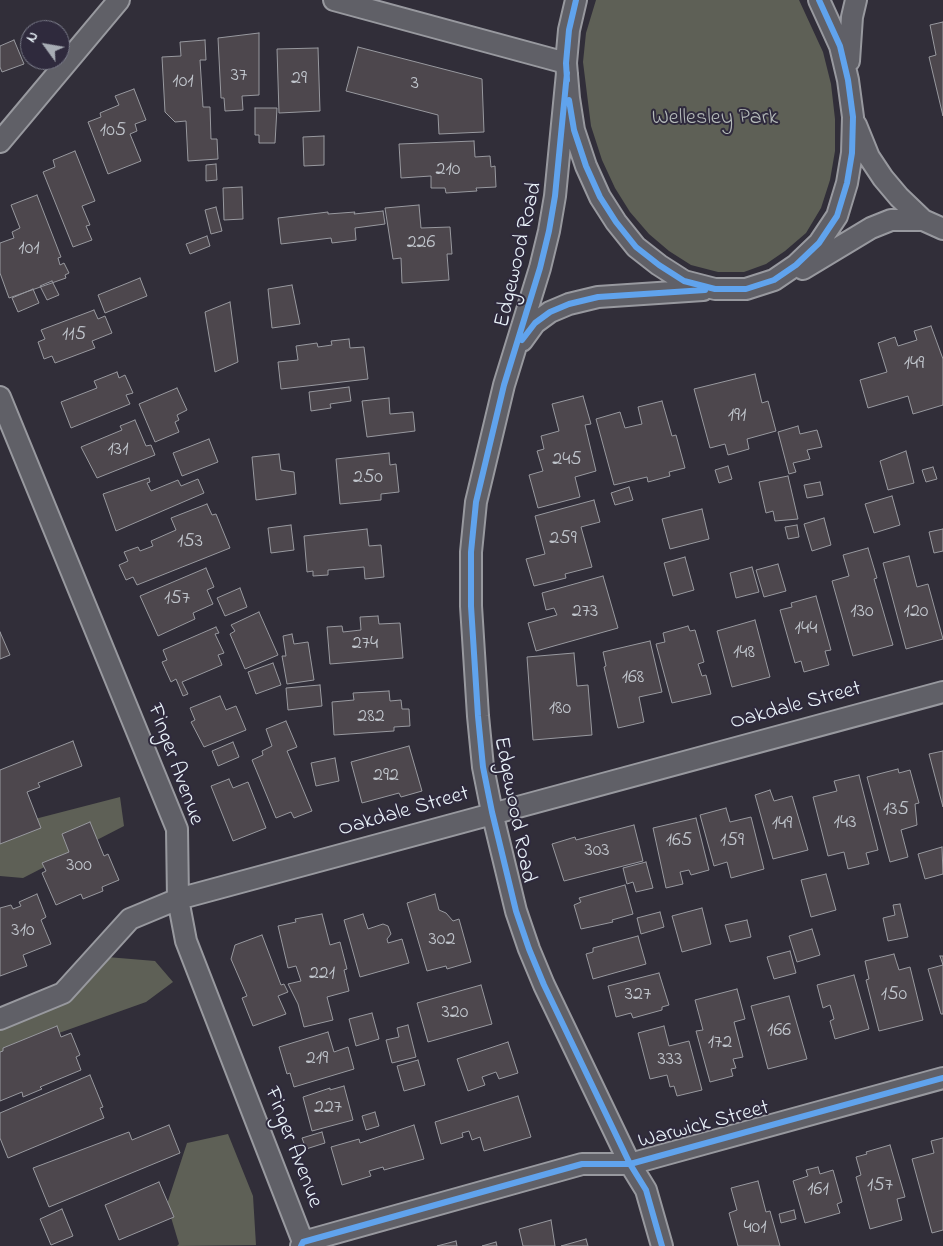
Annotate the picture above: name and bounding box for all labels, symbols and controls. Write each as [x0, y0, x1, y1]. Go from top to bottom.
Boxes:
north arrow [20, 20, 70, 70]
text: N [21, 28, 44, 47]
house number: 37 [231, 65, 247, 89]
house number: 29 [291, 68, 307, 92]
house number: 101 [172, 71, 194, 95]
house number: 3 [411, 73, 419, 97]
park label: Wellesley Park [652, 106, 778, 132]
house number: 105 [100, 120, 126, 144]
house number: 210 [436, 159, 460, 183]
street label: Edgewood Road [490, 180, 550, 330]
house number: 226 [407, 232, 435, 256]
house number: 101 [18, 238, 40, 262]
house number: 115 [62, 324, 86, 348]
house number: 149 [904, 353, 924, 377]
house number: 191 [728, 405, 746, 429]
house number: 131 [108, 439, 128, 463]
house number: 245 [552, 449, 582, 473]
house number: 250 [353, 467, 383, 491]
house number: 259 [549, 528, 577, 552]
house number: 153 [177, 531, 203, 555]
house number: 157 [164, 588, 190, 612]
house number: 273 [572, 601, 598, 625]
house number: 130 [850, 601, 874, 625]
house number: 120 [904, 601, 928, 625]
house number: 144 [795, 618, 817, 642]
house number: 274 [352, 633, 378, 657]
house number: 148 [733, 642, 755, 666]
house number: 168 [622, 667, 644, 691]
street label: Oakdale Street [728, 677, 864, 737]
house number: 180 [549, 698, 571, 722]
street label: Finger Avenue [140, 701, 208, 829]
house number: 282 [357, 706, 385, 730]
street label: Edgewood Road [486, 735, 540, 885]
house number: 292 [373, 765, 399, 789]
street label: Oakdale Street [336, 782, 472, 844]
house number: 135 [883, 799, 909, 823]
house number: 143 [834, 812, 856, 836]
house number: 149 [772, 813, 792, 837]
house number: 165 [666, 830, 692, 854]
house number: 159 [720, 830, 744, 854]
house number: 303 [584, 840, 610, 864]
house number: 300 [66, 855, 92, 879]
house number: 310 [11, 920, 35, 944]
house number: 302 [429, 929, 455, 953]
house number: 221 [309, 963, 335, 987]
house number: 327 [625, 984, 651, 1008]
house number: 150 [881, 984, 907, 1008]
house number: 320 [442, 1002, 468, 1026]
house number: 166 [767, 1020, 791, 1044]
house number: 172 [708, 1032, 732, 1056]
house number: 219 [306, 1048, 328, 1072]
house number: 333 [658, 1049, 682, 1073]
street label: Finger Avenue [257, 1084, 327, 1212]
street label: Warwick Street [636, 1096, 772, 1156]
house number: 227 [314, 1097, 342, 1121]
house number: 157 [867, 1175, 893, 1199]
house number: 161 [807, 1179, 829, 1203]
house number: 401 [743, 1217, 767, 1241]

